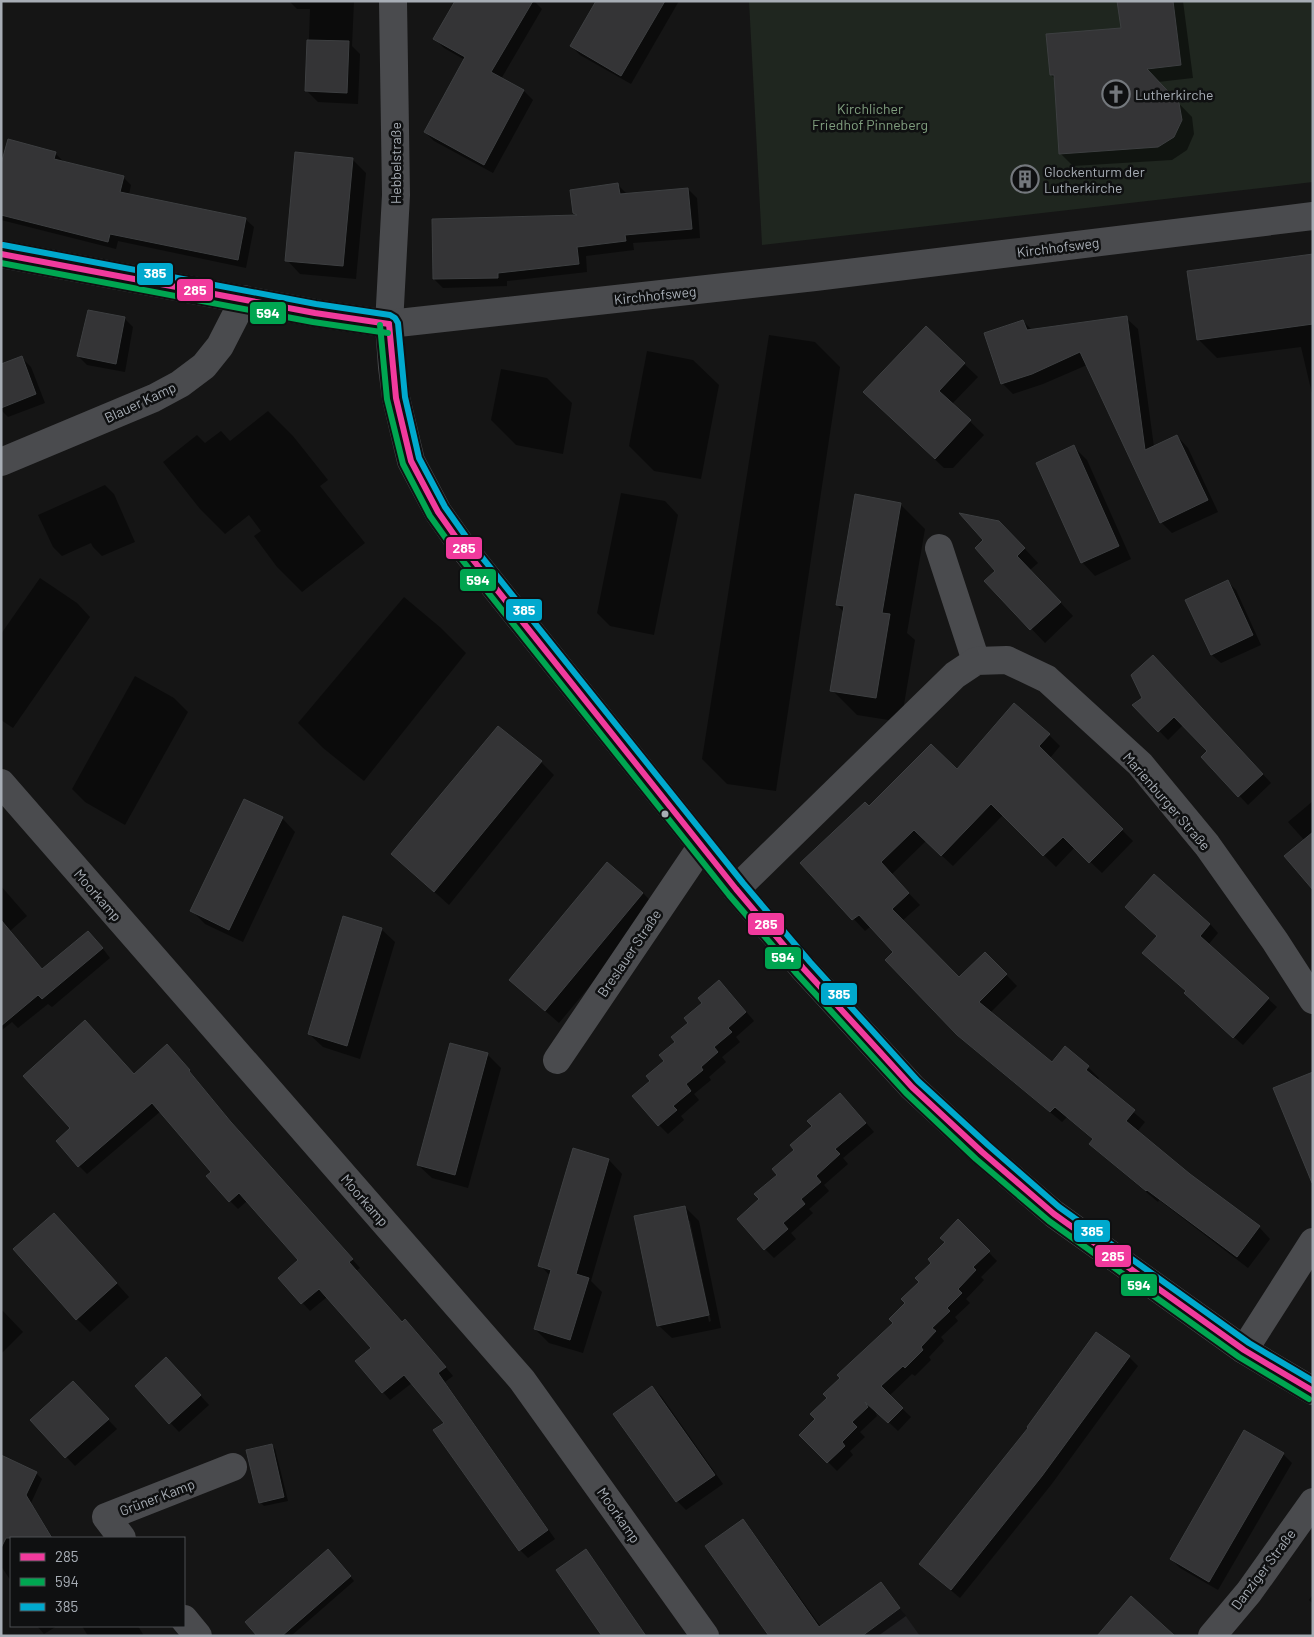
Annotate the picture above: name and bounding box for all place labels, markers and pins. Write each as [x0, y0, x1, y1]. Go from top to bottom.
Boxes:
church icon: Lutherkirche [1101, 79, 1131, 109]
place label: Lutherkirche [1135, 86, 1213, 103]
place label: Glockenturm der Lutherkirche [1044, 163, 1145, 196]
building icon: Glockenturm der Lutherkirche [1010, 164, 1040, 194]
unlabelled marker [660, 809, 670, 819]

